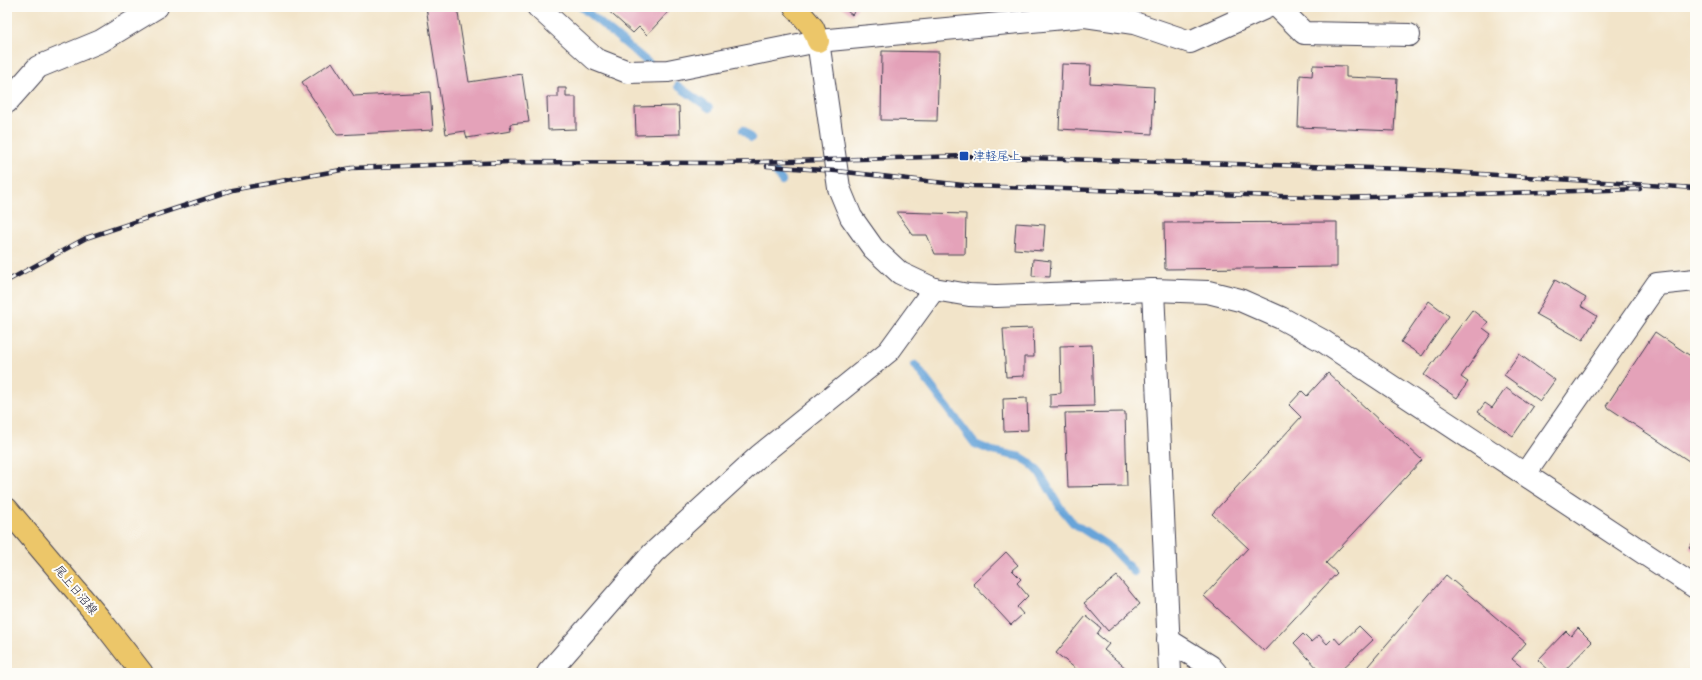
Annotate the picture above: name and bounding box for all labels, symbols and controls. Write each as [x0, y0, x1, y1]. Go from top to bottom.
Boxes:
place label: 津軽尾上 [973, 149, 1021, 164]
marker: 津軽尾上 [958, 150, 970, 162]
street label: 尾上日沼線 [51, 563, 101, 618]

